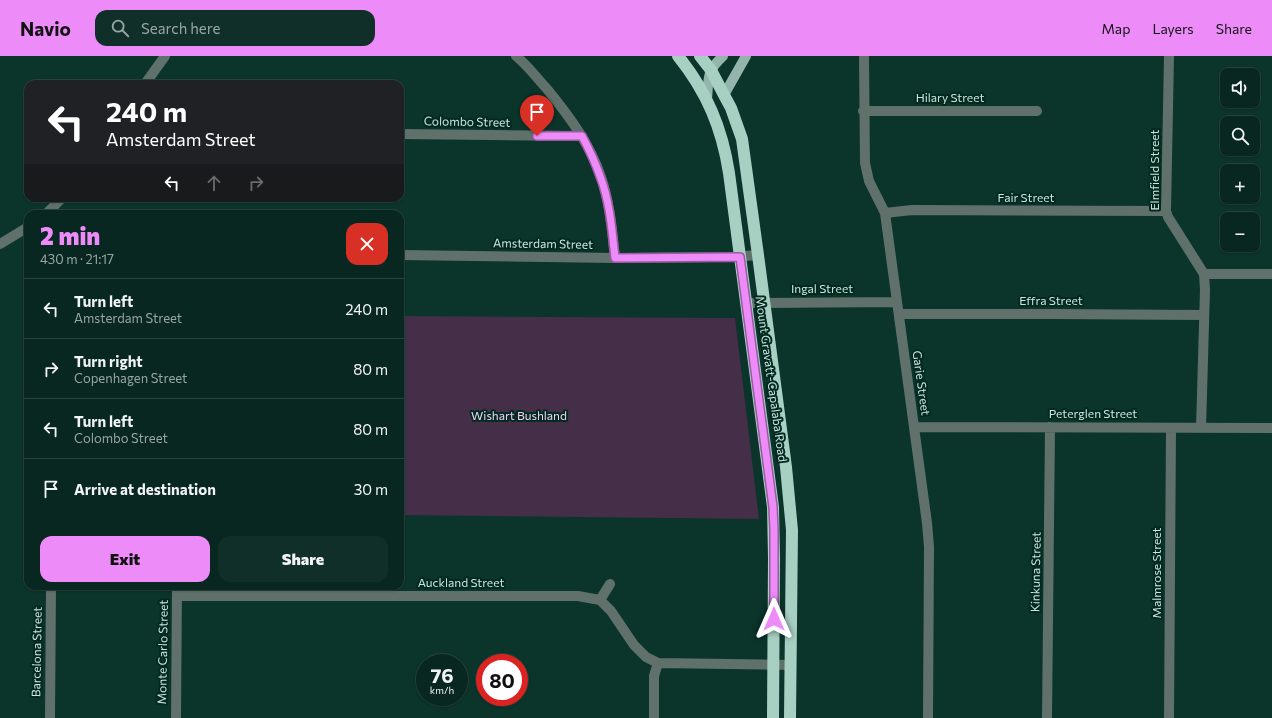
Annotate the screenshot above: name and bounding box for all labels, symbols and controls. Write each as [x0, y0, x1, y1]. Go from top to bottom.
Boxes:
search box [95, 10, 375, 46]
text: Navio [20, 17, 71, 40]
icon: search [109, 17, 131, 39]
text: Search here [141, 19, 220, 37]
text: Map [1102, 20, 1130, 37]
text: Layers [1152, 20, 1194, 37]
text: Share [1216, 20, 1252, 37]
map controls [1220, 68, 1260, 252]
button: sound [1220, 68, 1260, 108]
street label: Hilary Street [916, 90, 984, 104]
text: 240 m [106, 94, 187, 128]
pin [520, 95, 554, 136]
icon: left [40, 96, 92, 148]
icon: arrive [526, 101, 548, 123]
street label: Colombo Street [424, 113, 510, 129]
button: search [1220, 116, 1260, 156]
text: Amsterdam Street [106, 128, 256, 150]
street label: Elmfield Street [1147, 129, 1161, 211]
button: + [1220, 164, 1260, 204]
icon: left [161, 172, 183, 194]
icon: ahead [203, 172, 225, 194]
icon: right [245, 172, 267, 194]
street label: Fair Street [997, 190, 1055, 204]
button: − [1220, 212, 1260, 252]
text: 2 min [40, 221, 100, 250]
button: close [346, 223, 388, 265]
street label: Amsterdam Street [493, 235, 593, 251]
text: 430 m · 21:17 [40, 251, 114, 267]
street label: Ingal Street [791, 281, 853, 295]
text: Turn left [74, 292, 133, 310]
street label: Effra Street [1019, 293, 1083, 307]
street label: Mount Gravatt-Capalaba Road [753, 295, 791, 463]
icon: left [40, 298, 62, 320]
text: 240 m [345, 300, 388, 318]
text: Amsterdam Street [74, 310, 182, 326]
street label: Garie Street [911, 349, 933, 416]
text: Turn right [74, 352, 143, 370]
icon: right [40, 358, 62, 380]
text: 80 m [353, 360, 388, 378]
text: Copenhagen Street [74, 370, 187, 386]
street label: Peterglen Street [1049, 406, 1137, 420]
park label: Wishart Bushland [471, 408, 567, 422]
text: Turn left [74, 412, 133, 430]
icon: left [40, 418, 62, 440]
text: 80 m [353, 420, 388, 438]
text: Colombo Street [74, 430, 168, 446]
icon: arrive [40, 478, 62, 500]
text: Arrive at destination [74, 480, 216, 498]
text: 30 m [354, 480, 388, 498]
street label: Malmrose Street [1149, 528, 1163, 618]
street label: Kinkuna Street [1027, 531, 1043, 612]
button: Exit [40, 536, 210, 582]
button: Share [218, 536, 388, 582]
street label: Auckland Street [418, 575, 504, 589]
position arrow [753, 598, 795, 640]
street label: Monte Carlo Street [154, 599, 170, 704]
street label: Barcelona Street [28, 607, 44, 697]
speed limit sign: 80 [476, 654, 528, 706]
text: 76 [430, 663, 454, 687]
text: km/h [430, 684, 454, 696]

